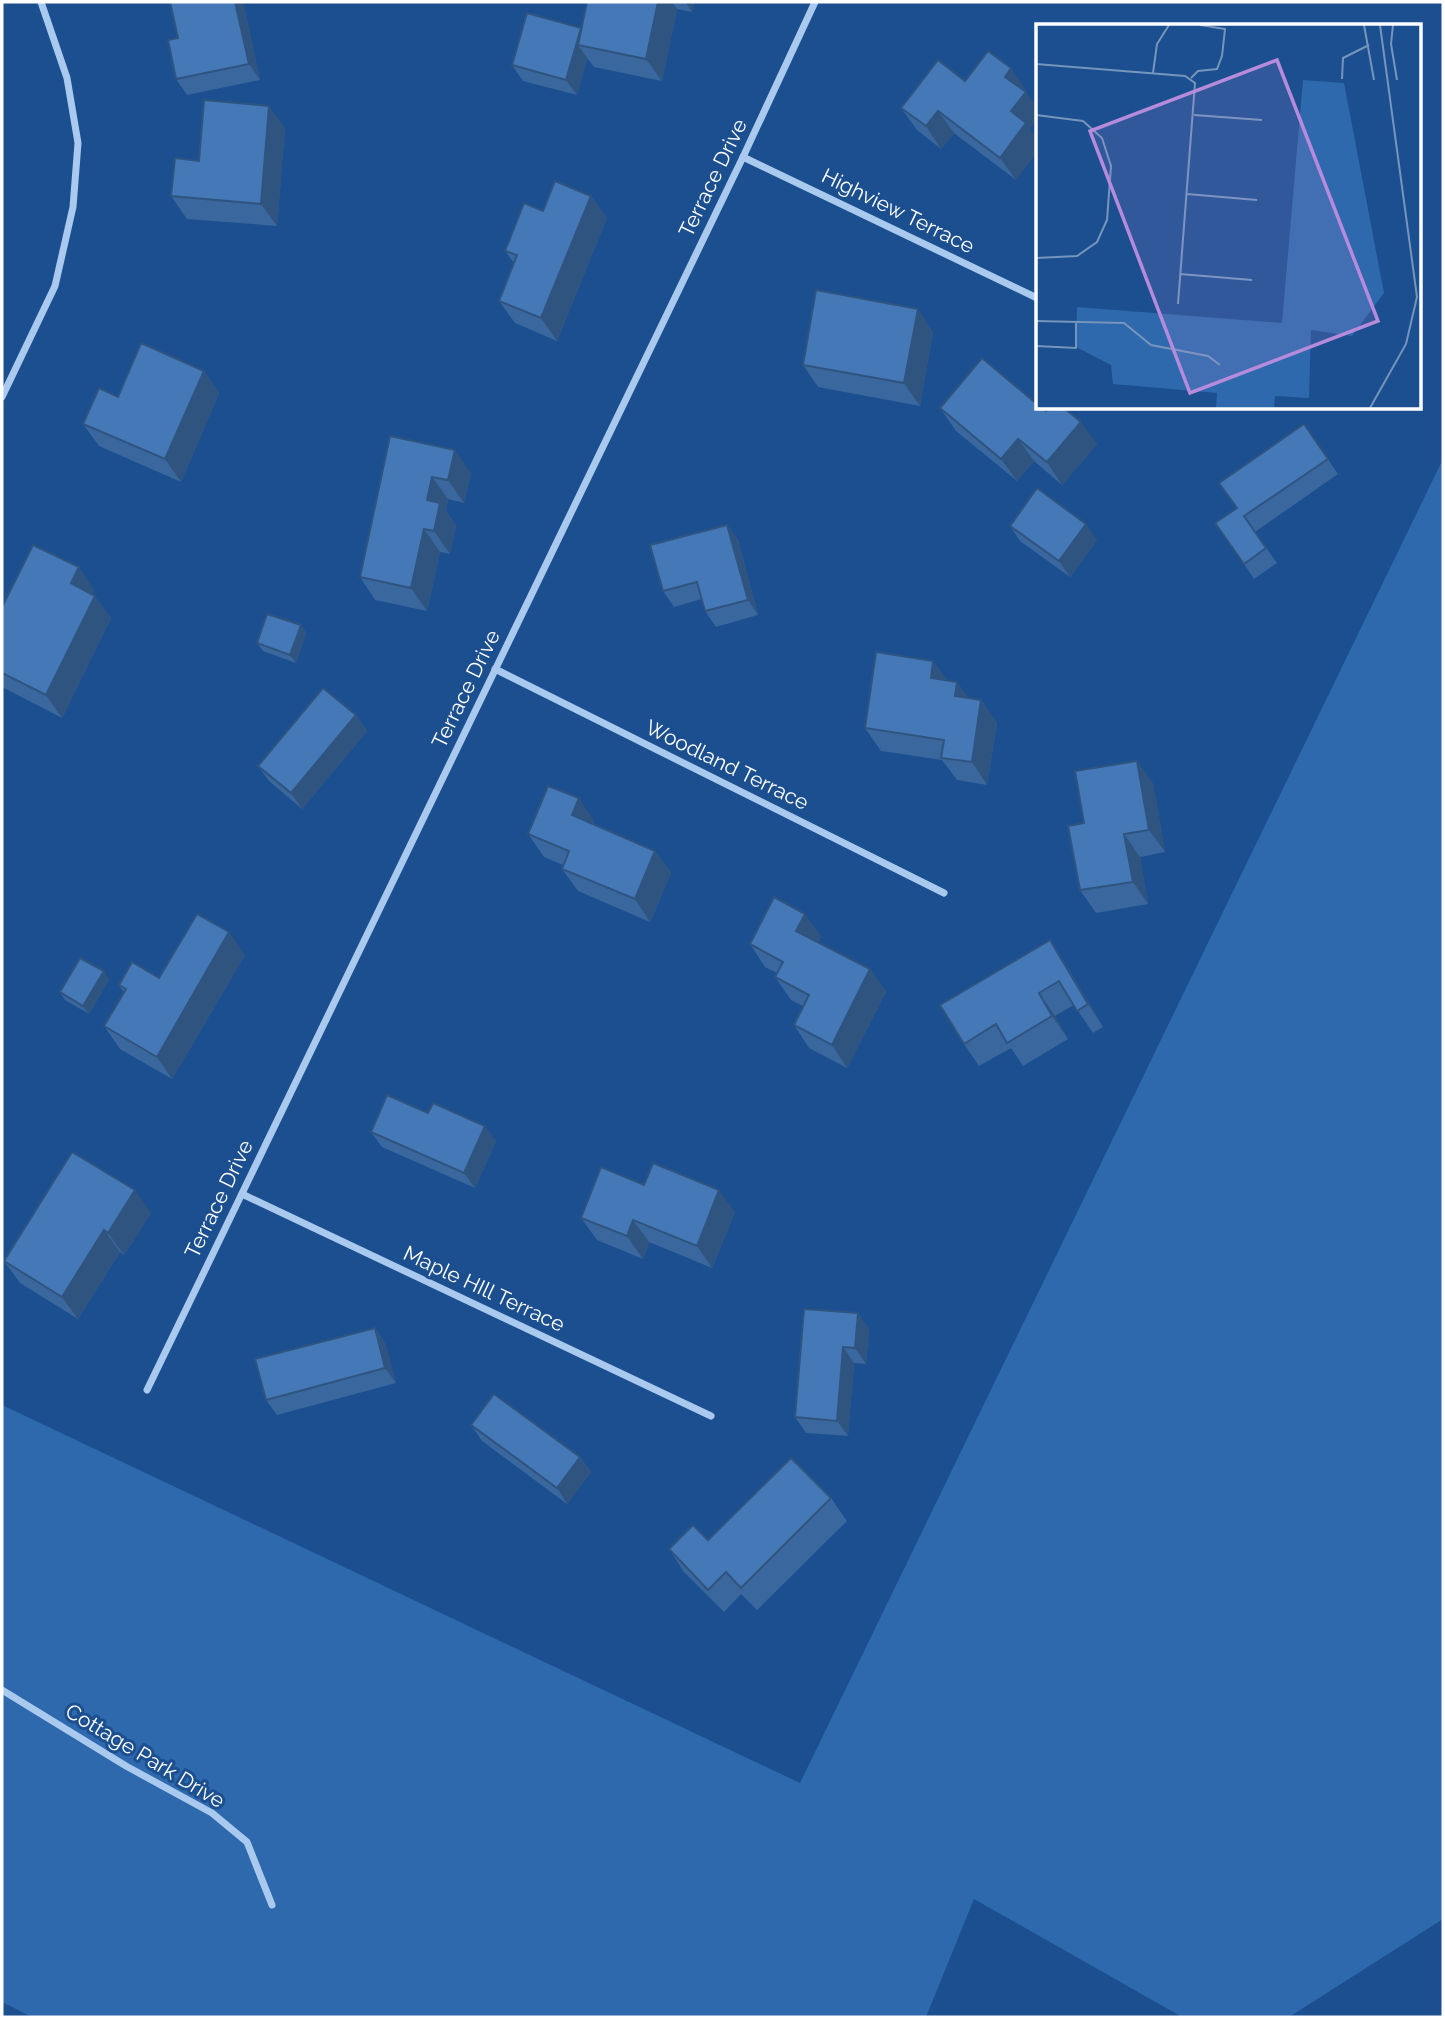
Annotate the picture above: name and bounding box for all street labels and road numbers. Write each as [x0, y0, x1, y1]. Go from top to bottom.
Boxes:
street label: Terrace Drive [673, 115, 752, 241]
street label: Highview Terrace [818, 163, 979, 258]
street label: Terrace Drive [426, 626, 505, 752]
street label: Woodland Terrace [642, 714, 813, 815]
street label: Terrace Drive [179, 1136, 258, 1262]
street label: Maple HIll Terrace [400, 1240, 569, 1337]
street label: Cottage Park Drive [61, 1698, 229, 1813]

